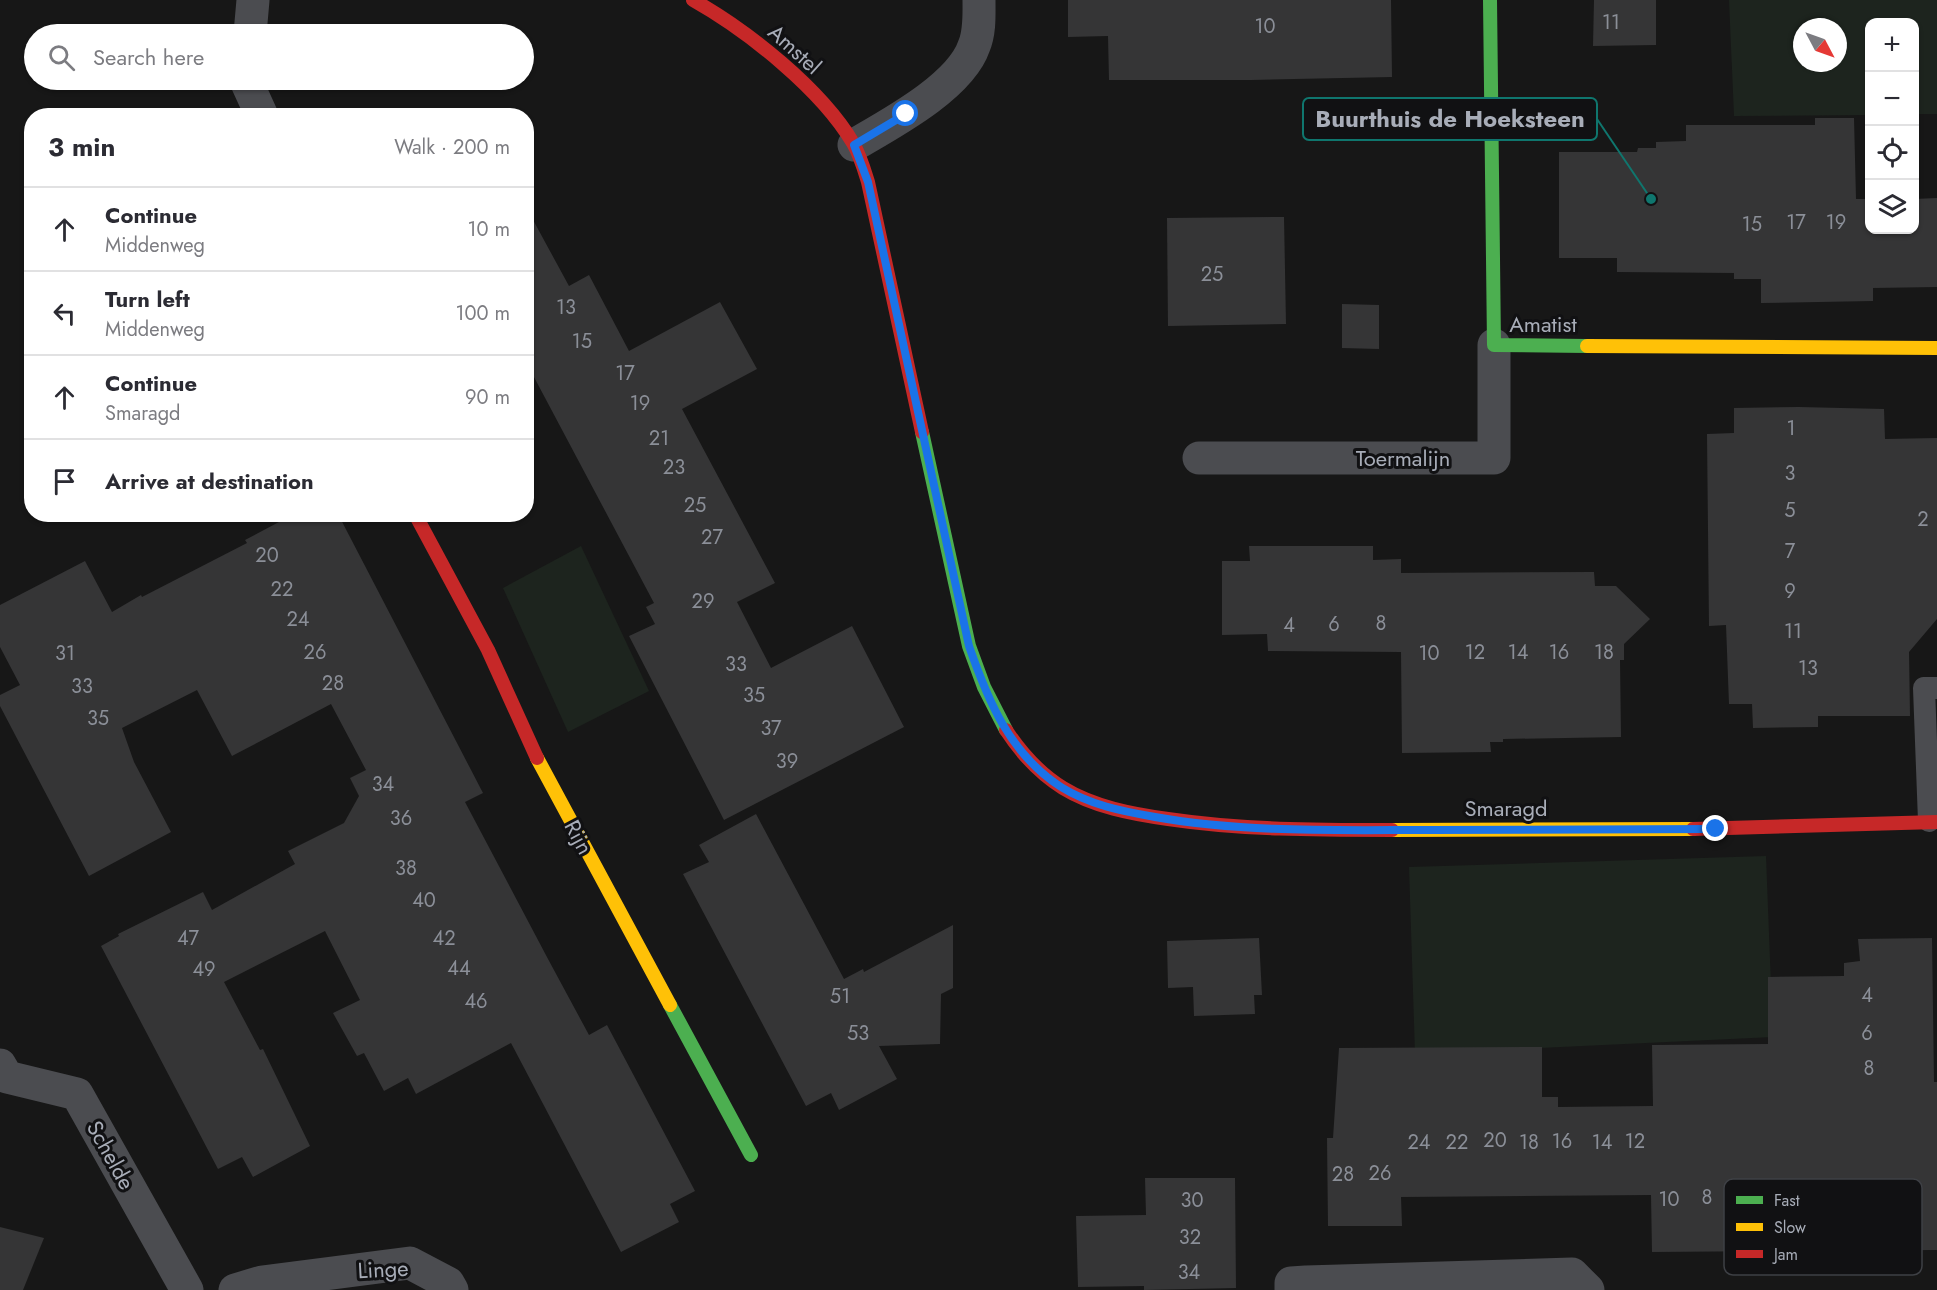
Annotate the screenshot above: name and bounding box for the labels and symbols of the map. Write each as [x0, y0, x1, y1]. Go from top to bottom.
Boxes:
house number: 11 [1602, 8, 1620, 37]
house number: 10 [1255, 12, 1276, 41]
street label: Amstel [761, 16, 829, 82]
north arrow [1793, 18, 1847, 72]
callout: Buurthuis de Hoeksteen [1303, 98, 1597, 140]
route start [892, 100, 918, 126]
text: Buurthuis de Hoeksteen [1315, 101, 1585, 136]
house number: 17 [1786, 208, 1806, 237]
house number: 19 [1826, 208, 1846, 237]
house number: 15 [1742, 210, 1762, 239]
house number: 25 [1201, 260, 1223, 289]
house number: 13 [556, 293, 576, 322]
street label: Amatist [1509, 308, 1577, 340]
house number: 15 [572, 327, 592, 356]
house number: 17 [615, 359, 635, 388]
house number: 19 [630, 389, 650, 418]
house number: 1 [1787, 414, 1796, 443]
house number: 21 [649, 424, 669, 453]
street label: Toermalijn [1356, 442, 1450, 474]
house number: 23 [663, 453, 685, 482]
house number: 3 [1785, 459, 1796, 488]
house number: 25 [684, 491, 706, 520]
house number: 5 [1784, 496, 1796, 525]
house number: 2 [1917, 505, 1929, 534]
house number: 27 [701, 523, 723, 552]
house number: 7 [1785, 537, 1796, 566]
house number: 20 [255, 541, 279, 570]
house number: 22 [271, 575, 293, 604]
house number: 9 [1784, 577, 1796, 606]
house number: 29 [692, 587, 714, 616]
house number: 24 [286, 605, 310, 634]
house number: 8 [1376, 609, 1386, 638]
house number: 6 [1328, 610, 1340, 639]
house number: 4 [1283, 611, 1295, 640]
house number: 11 [1784, 617, 1802, 646]
house number: 26 [304, 638, 326, 667]
house number: 12 [1465, 638, 1485, 667]
house number: 14 [1508, 638, 1529, 667]
house number: 16 [1549, 638, 1569, 667]
house number: 18 [1594, 638, 1614, 667]
house number: 31 [55, 639, 75, 668]
house number: 10 [1419, 639, 1440, 668]
house number: 33 [725, 650, 747, 679]
house number: 13 [1798, 654, 1818, 683]
house number: 28 [322, 669, 344, 698]
house number: 33 [71, 672, 93, 701]
house number: 35 [743, 681, 765, 710]
house number: 35 [87, 704, 109, 733]
house number: 37 [760, 714, 782, 743]
house number: 39 [776, 747, 798, 776]
house number: 34 [372, 770, 395, 799]
street label: Smaragd [1464, 792, 1548, 824]
house number: 36 [390, 804, 412, 833]
street label: Rijn [557, 814, 601, 860]
route end [1702, 815, 1728, 841]
house number: 38 [395, 854, 417, 883]
house number: 40 [412, 886, 436, 915]
house number: 47 [177, 924, 200, 953]
house number: 42 [432, 924, 456, 953]
house number: 44 [447, 954, 471, 983]
house number: 49 [192, 955, 216, 984]
house number: 4 [1861, 981, 1873, 1010]
house number: 51 [830, 982, 850, 1011]
house number: 46 [464, 987, 488, 1016]
house number: 53 [847, 1019, 869, 1048]
house number: 6 [1861, 1019, 1873, 1048]
house number: 8 [1864, 1054, 1874, 1083]
street label: Schelde [79, 1115, 143, 1195]
house number: 20 [1483, 1126, 1507, 1155]
house number: 16 [1552, 1127, 1572, 1156]
house number: 12 [1625, 1127, 1645, 1156]
house number: 24 [1407, 1128, 1431, 1157]
house number: 22 [1446, 1128, 1468, 1157]
house number: 18 [1519, 1128, 1539, 1157]
house number: 14 [1592, 1128, 1613, 1157]
house number: 26 [1369, 1159, 1391, 1188]
house number: 28 [1332, 1160, 1354, 1189]
legend [1724, 1179, 1922, 1275]
house number: 8 [1702, 1183, 1712, 1212]
house number: 10 [1659, 1185, 1680, 1214]
house number: 30 [1181, 1186, 1203, 1215]
text: Fast [1774, 1189, 1800, 1212]
text: Slow [1774, 1216, 1806, 1239]
house number: 32 [1179, 1223, 1201, 1252]
text: Jam [1772, 1243, 1798, 1266]
street label: Linge [357, 1252, 409, 1286]
house number: 34 [1178, 1258, 1201, 1287]

